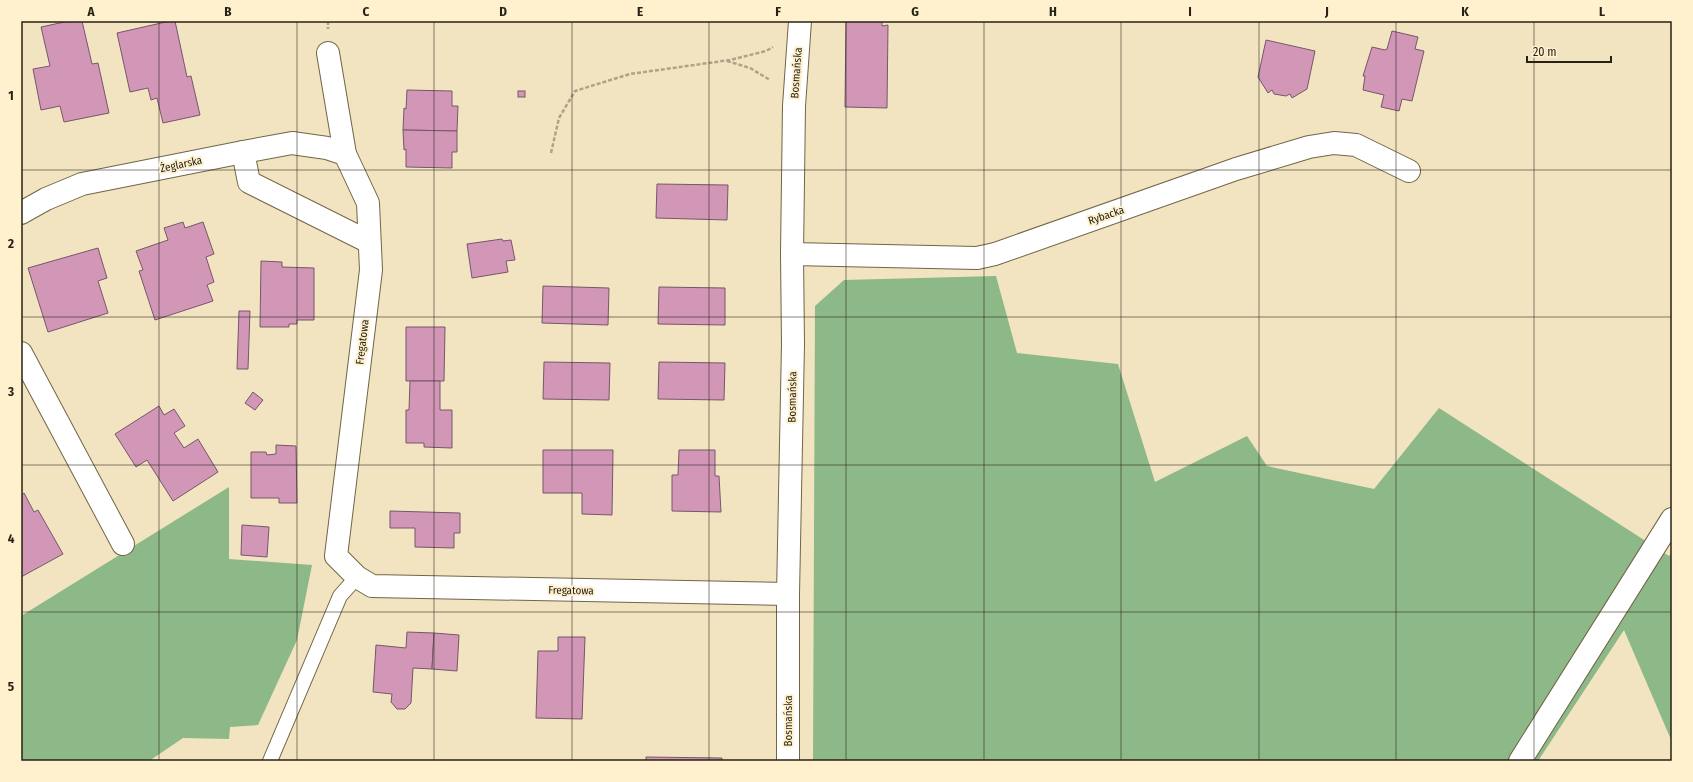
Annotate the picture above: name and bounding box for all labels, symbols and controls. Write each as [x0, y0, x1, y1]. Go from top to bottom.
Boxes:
text: A [86, 4, 95, 19]
text: B [224, 4, 232, 19]
text: C [363, 4, 370, 19]
text: D [499, 4, 507, 19]
text: E [637, 4, 643, 19]
text: F [775, 4, 781, 19]
text: G [911, 4, 919, 19]
text: H [1049, 4, 1057, 19]
text: I [1188, 4, 1192, 19]
text: J [1324, 4, 1329, 19]
text: K [1461, 4, 1469, 19]
text: L [1599, 4, 1605, 19]
scale bar [1527, 38, 1611, 64]
text: 20 m [1533, 45, 1557, 59]
street label: Bosmańska [788, 47, 805, 99]
text: 1 [8, 88, 14, 103]
street label: Żeglarska [159, 153, 203, 175]
street label: Rybacka [1087, 203, 1126, 228]
text: 2 [7, 236, 14, 251]
street label: Fregatowa [353, 319, 372, 365]
street label: Bosmańska [786, 371, 799, 423]
text: 3 [7, 384, 14, 399]
text: 4 [8, 531, 15, 546]
street label: Fregatowa [548, 584, 594, 597]
text: 5 [8, 679, 14, 694]
street label: Bosmańska [782, 695, 795, 747]

